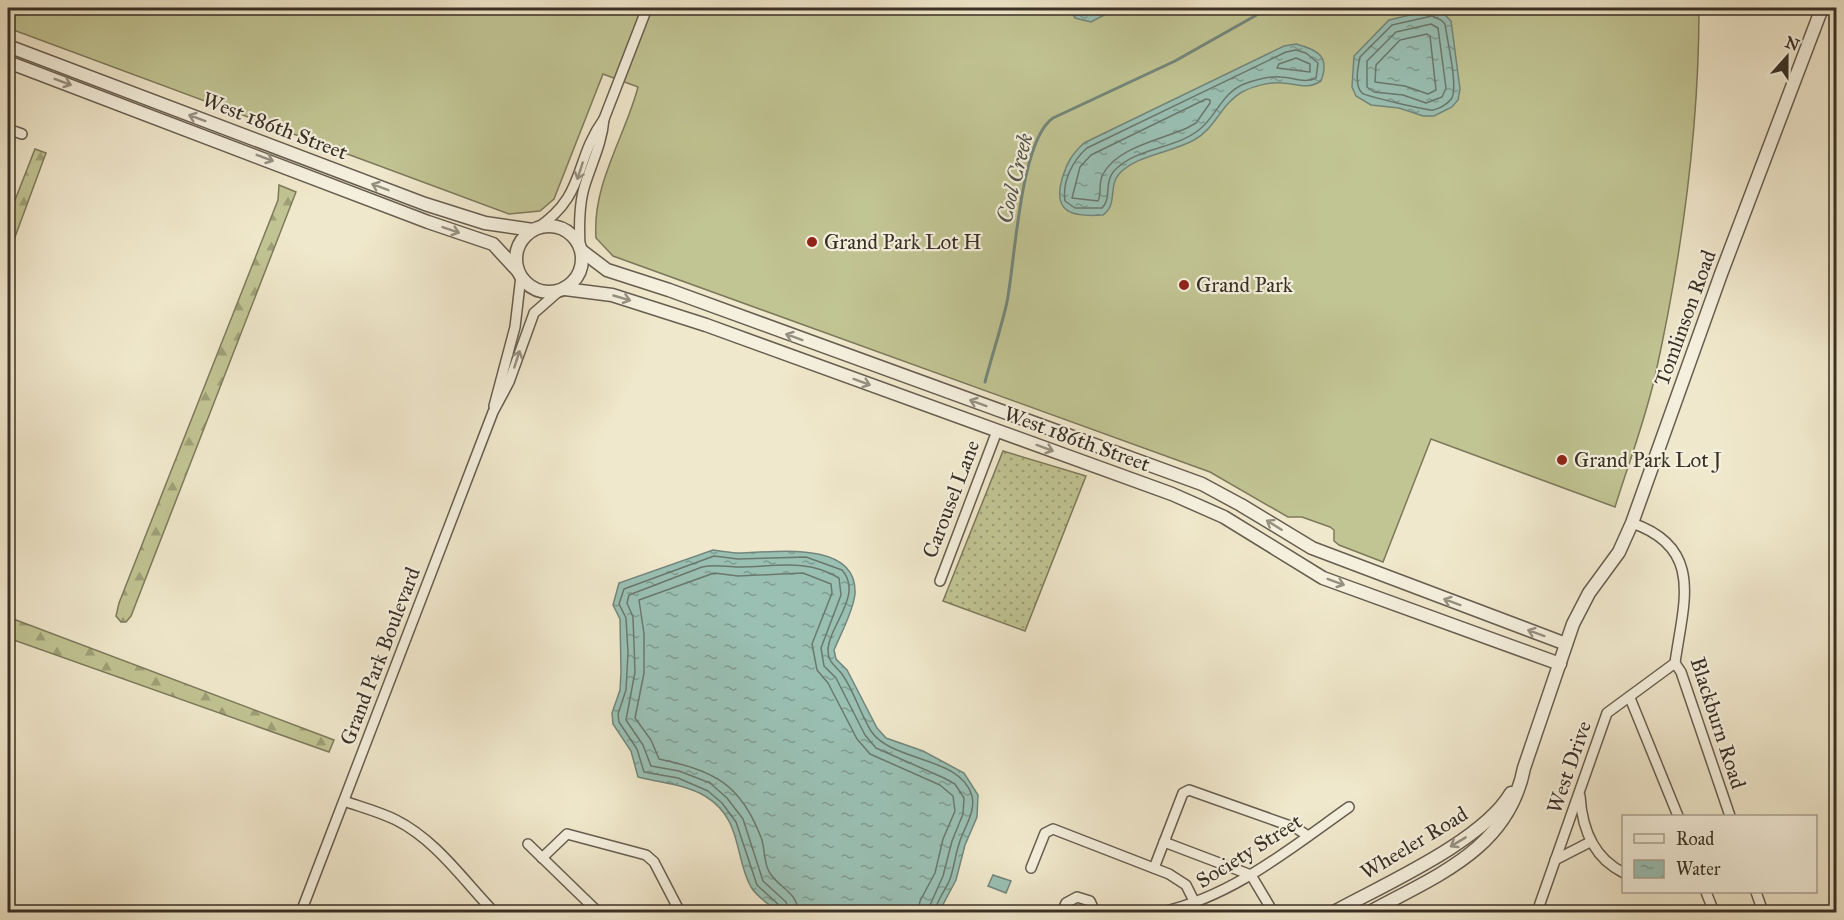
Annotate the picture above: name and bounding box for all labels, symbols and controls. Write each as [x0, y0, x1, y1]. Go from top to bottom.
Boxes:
north arrow [1757, 27, 1817, 87]
text: N [1782, 32, 1802, 55]
one-way arrow [53, 77, 71, 88]
street label: West 186th Street [199, 86, 352, 166]
one-way arrow [189, 112, 207, 123]
water label: Cool Creek [990, 130, 1039, 226]
one-way arrow [255, 153, 273, 164]
one-way arrow [574, 161, 585, 180]
one-way arrow [371, 181, 390, 192]
one-way arrow [441, 225, 460, 236]
place label: Grand Park Lot H [824, 229, 981, 255]
marker: Grand Park Lot H [805, 235, 819, 249]
street label: Tomlinson Road [1648, 246, 1722, 390]
place label: Grand Park [1196, 272, 1293, 298]
marker: Grand Park [1177, 278, 1191, 292]
one-way arrow [612, 293, 631, 304]
one-way arrow [785, 331, 804, 342]
one-way arrow [512, 350, 523, 369]
one-way arrow [852, 377, 871, 388]
one-way arrow [969, 396, 988, 407]
street label: West 186th Street [1000, 401, 1154, 478]
street label: Carousel Lane [917, 436, 985, 562]
one-way arrow [1035, 444, 1054, 455]
place label: Grand Park Lot J [1574, 447, 1722, 473]
marker: Grand Park Lot J [1555, 453, 1569, 467]
one-way arrow [1266, 518, 1283, 530]
street label: Grand Park Boulevard [334, 563, 426, 749]
one-way arrow [1326, 578, 1344, 589]
one-way arrow [1443, 596, 1462, 607]
one-way arrow [1528, 627, 1546, 638]
street label: Blackburn Road [1684, 654, 1752, 793]
street label: West Drive [1541, 717, 1597, 817]
street label: Wheeler Road [1356, 801, 1473, 885]
street label: Society Street [1191, 808, 1307, 894]
legend [1622, 815, 1817, 893]
text: Road [1676, 828, 1714, 850]
one-way arrow [1450, 837, 1467, 849]
text: Water [1676, 858, 1721, 880]

